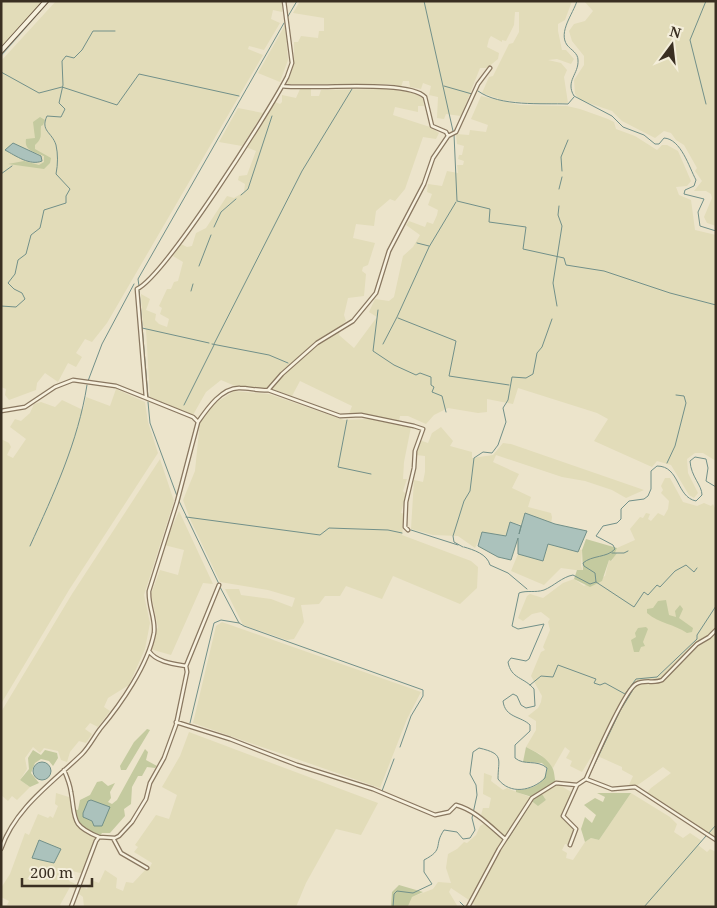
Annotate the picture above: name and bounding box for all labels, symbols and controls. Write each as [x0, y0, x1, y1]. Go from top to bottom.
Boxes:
north arrow [647, 20, 697, 70]
text: N [668, 21, 683, 43]
scale bar [22, 856, 92, 888]
text: 200 m [30, 862, 73, 882]

